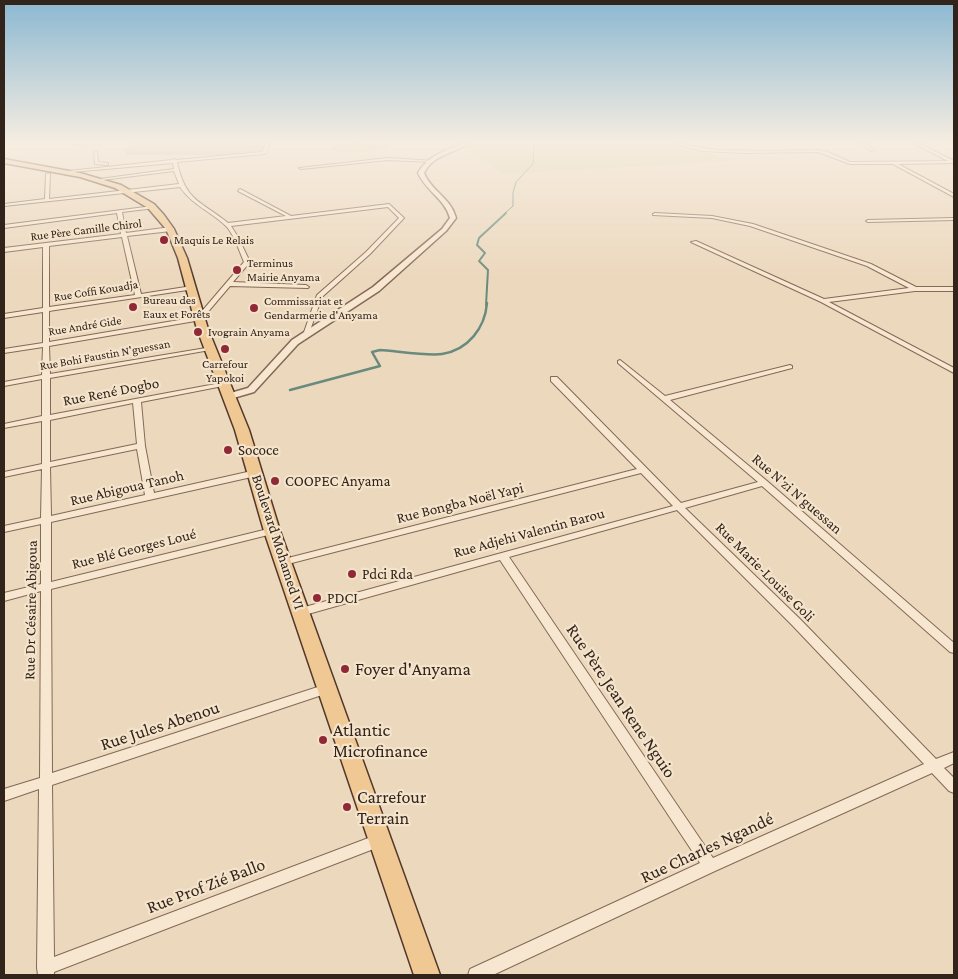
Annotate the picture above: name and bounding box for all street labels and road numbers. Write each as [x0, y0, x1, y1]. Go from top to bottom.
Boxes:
street label: Rue Père Camille Chirol [30, 216, 142, 244]
street label: Rue Coffi Kouadja [53, 277, 139, 305]
street label: Rue André Gide [47, 313, 123, 339]
street label: Rue Bohi Faustin N'guessan [39, 336, 171, 374]
street label: Rue René Dogbo [61, 374, 161, 410]
street label: Rue N'zi N'guessan [748, 450, 846, 538]
street label: Rue Abigoua Tanoh [68, 466, 186, 510]
street label: Boulevard Mohamed VI [248, 472, 308, 612]
street label: Rue Bongba Noël Yapi [395, 479, 525, 527]
street label: Rue Adjehi Valentin Barou [451, 504, 607, 562]
street label: Rue Marie-Louise Goli [712, 519, 818, 625]
street label: Rue Blé Georges Loué [70, 525, 198, 573]
street label: Rue Dr Césaire Abigoua [21, 540, 41, 680]
street label: Rue Père Jean Rene Nguio [561, 620, 681, 782]
street label: Rue Jules Abenou [98, 697, 222, 755]
street label: Rue Charles Ngandé [637, 808, 777, 888]
street label: Rue Prof Zié Ballo [144, 853, 268, 919]

